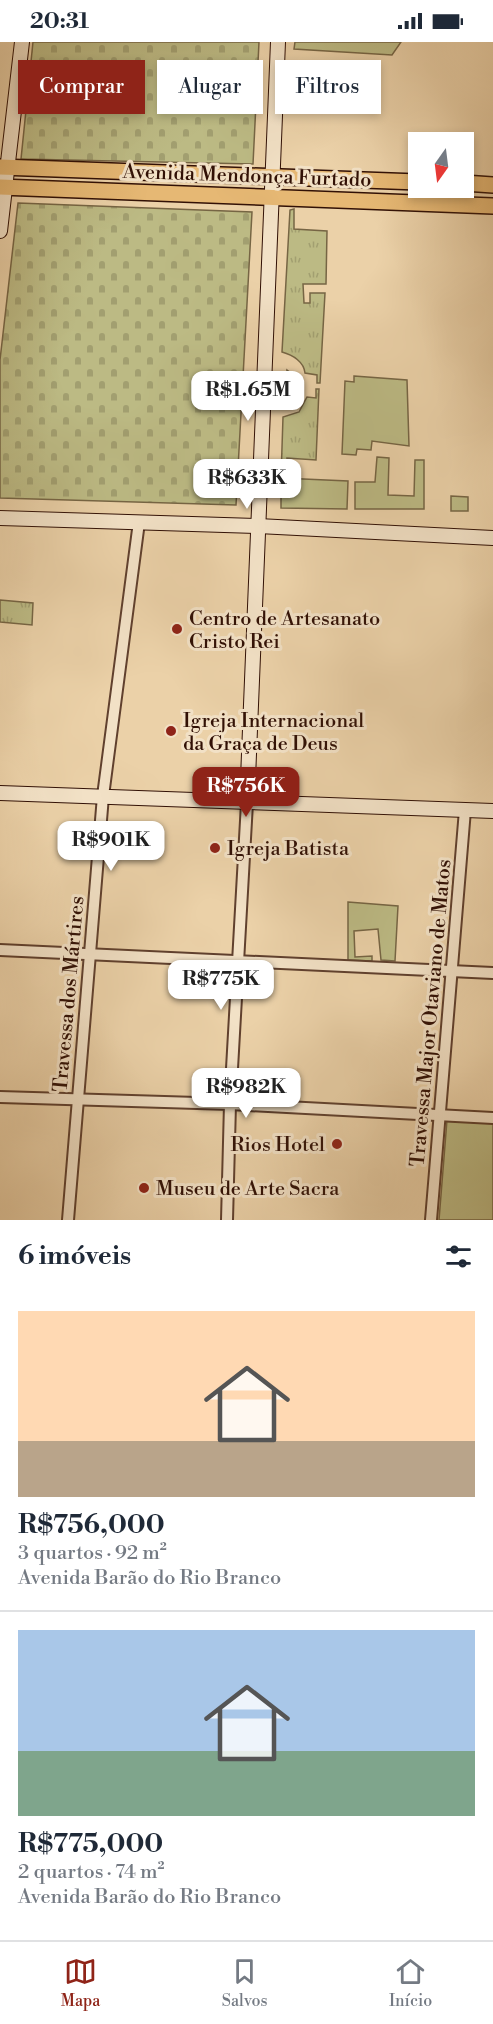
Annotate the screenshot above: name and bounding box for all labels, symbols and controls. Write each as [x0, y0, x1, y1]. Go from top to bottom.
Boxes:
text: 20:31 [30, 8, 89, 35]
chip: Comprar [18, 60, 145, 114]
chip: Alugar [157, 60, 263, 114]
chip: Filtros [275, 60, 381, 114]
north arrow [408, 132, 474, 198]
map controls [408, 132, 474, 198]
street label: Avenida Mendonça Furtado [121, 160, 372, 193]
pin: R$1.65M [193, 371, 303, 422]
text: R$1.65M [205, 378, 291, 403]
pin: R$633K [198, 459, 296, 510]
text: R$633K [207, 466, 287, 491]
place label: Centro de Artesanato Cristo Rei [189, 607, 380, 655]
marker: Centro de Artesanato Cristo Rei [170, 622, 184, 636]
place label: Igreja Internacional da Graça de Deus [183, 709, 364, 757]
marker: Igreja Internacional da Graça de Deus [164, 724, 178, 738]
pin: R$756K [197, 767, 295, 818]
text: R$756K [206, 774, 286, 799]
pin: R$901K [62, 821, 160, 872]
text: R$901K [72, 828, 151, 853]
place label: Igreja Batista [227, 837, 350, 862]
marker: Igreja Batista [208, 841, 222, 855]
street label: Travessa Major Otaviano de Matos [406, 858, 457, 1168]
street label: Travessa dos Mártires [48, 895, 91, 1093]
pin: R$775K [172, 960, 270, 1011]
text: R$775K [182, 967, 260, 992]
pin: R$982K [197, 1068, 295, 1119]
text: R$982K [206, 1075, 286, 1100]
place label: Rios Hotel [230, 1133, 325, 1158]
marker: Rios Hotel [330, 1137, 344, 1151]
place label: Museu de Arte Sacra [156, 1177, 340, 1202]
marker: Museu de Arte Sacra [137, 1181, 151, 1195]
text: 6 imóveis [18, 1240, 131, 1272]
icon: filters [442, 1240, 475, 1273]
icon: home [193, 1350, 301, 1458]
text: R$756,000 [18, 1509, 165, 1541]
text: 3 quartos · 92 m² [18, 1541, 167, 1566]
text: Avenida Barão do Rio Branco [18, 1566, 281, 1591]
icon: home [193, 1669, 301, 1777]
text: R$775,000 [18, 1828, 163, 1860]
text: 2 quartos · 74 m² [18, 1860, 165, 1885]
text: Avenida Barão do Rio Branco [18, 1885, 281, 1910]
tab: Mapa [61, 1955, 100, 2011]
tab: Salvos [222, 1955, 268, 2011]
tab: Início [389, 1955, 432, 2011]

